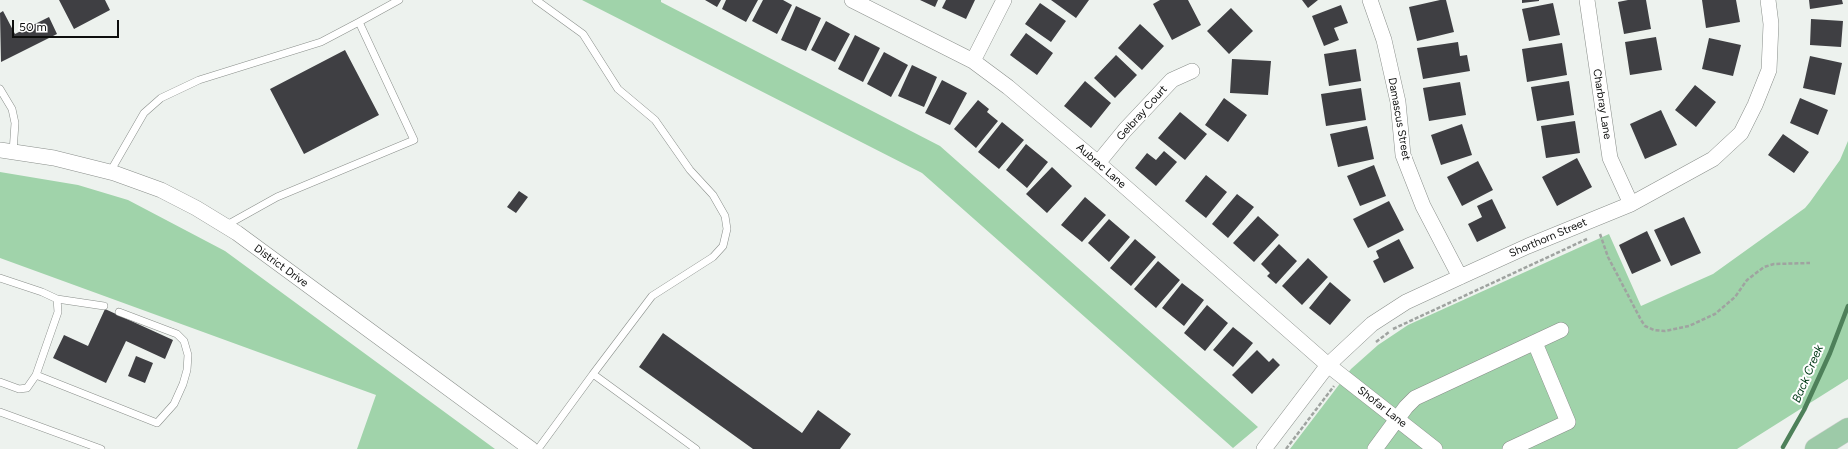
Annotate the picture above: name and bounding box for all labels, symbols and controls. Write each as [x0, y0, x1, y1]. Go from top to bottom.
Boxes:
scale bar [14, 12, 121, 38]
text: 50 m [19, 20, 47, 34]
street label: Charbray Lane [1590, 68, 1614, 140]
street label: Damascus Street [1385, 76, 1413, 162]
street label: Gelbray Court [1114, 83, 1170, 143]
street label: Aubrac Lane [1073, 141, 1129, 191]
street label: Shorthorn Street [1507, 216, 1589, 260]
street label: District Drive [251, 242, 311, 290]
water label: Back Creek [1789, 343, 1827, 405]
street label: Shofar Lane [1355, 384, 1409, 430]

